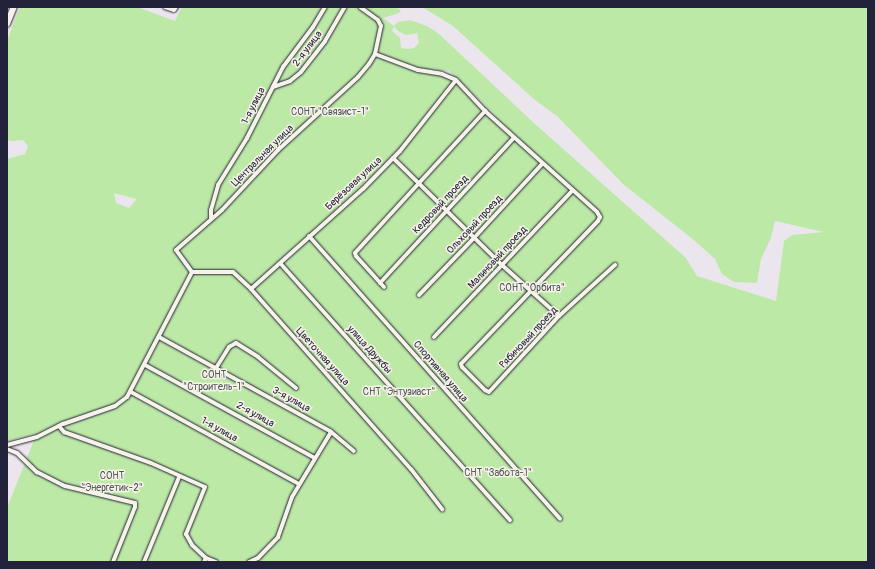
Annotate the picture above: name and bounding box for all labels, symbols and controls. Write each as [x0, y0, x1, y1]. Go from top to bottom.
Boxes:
street label: 2-я улица [291, 29, 325, 69]
street label: 1-я улица [240, 85, 268, 127]
park label: СОНТ "Связист-1" [291, 107, 369, 119]
street label: Центральная улица [230, 123, 296, 189]
street label: Берёзовая улица [323, 155, 385, 213]
street label: Кедровый проезд [411, 173, 471, 237]
street label: Ольховый проезд [445, 193, 505, 257]
street label: Малиновый проезд [466, 224, 530, 292]
park label: СОНТ "Орбита" [499, 283, 565, 295]
street label: Рябиновый проезд [498, 305, 560, 371]
street label: улица Дружбы [344, 323, 394, 377]
street label: Цветочная улица [293, 326, 351, 388]
street label: Спортивная улица [410, 339, 470, 405]
park label: СОНТ "Строитель-1" [183, 369, 245, 392]
street label: 3-я улица [270, 385, 312, 415]
park label: СНТ "Энтузиаст" [363, 387, 435, 399]
street label: 2-я улица [234, 400, 276, 430]
street label: 1-я улица [199, 415, 239, 445]
park label: СНТ "Забота-1" [464, 468, 532, 480]
park label: СОНТ "Энергетик-2" [81, 470, 143, 494]

